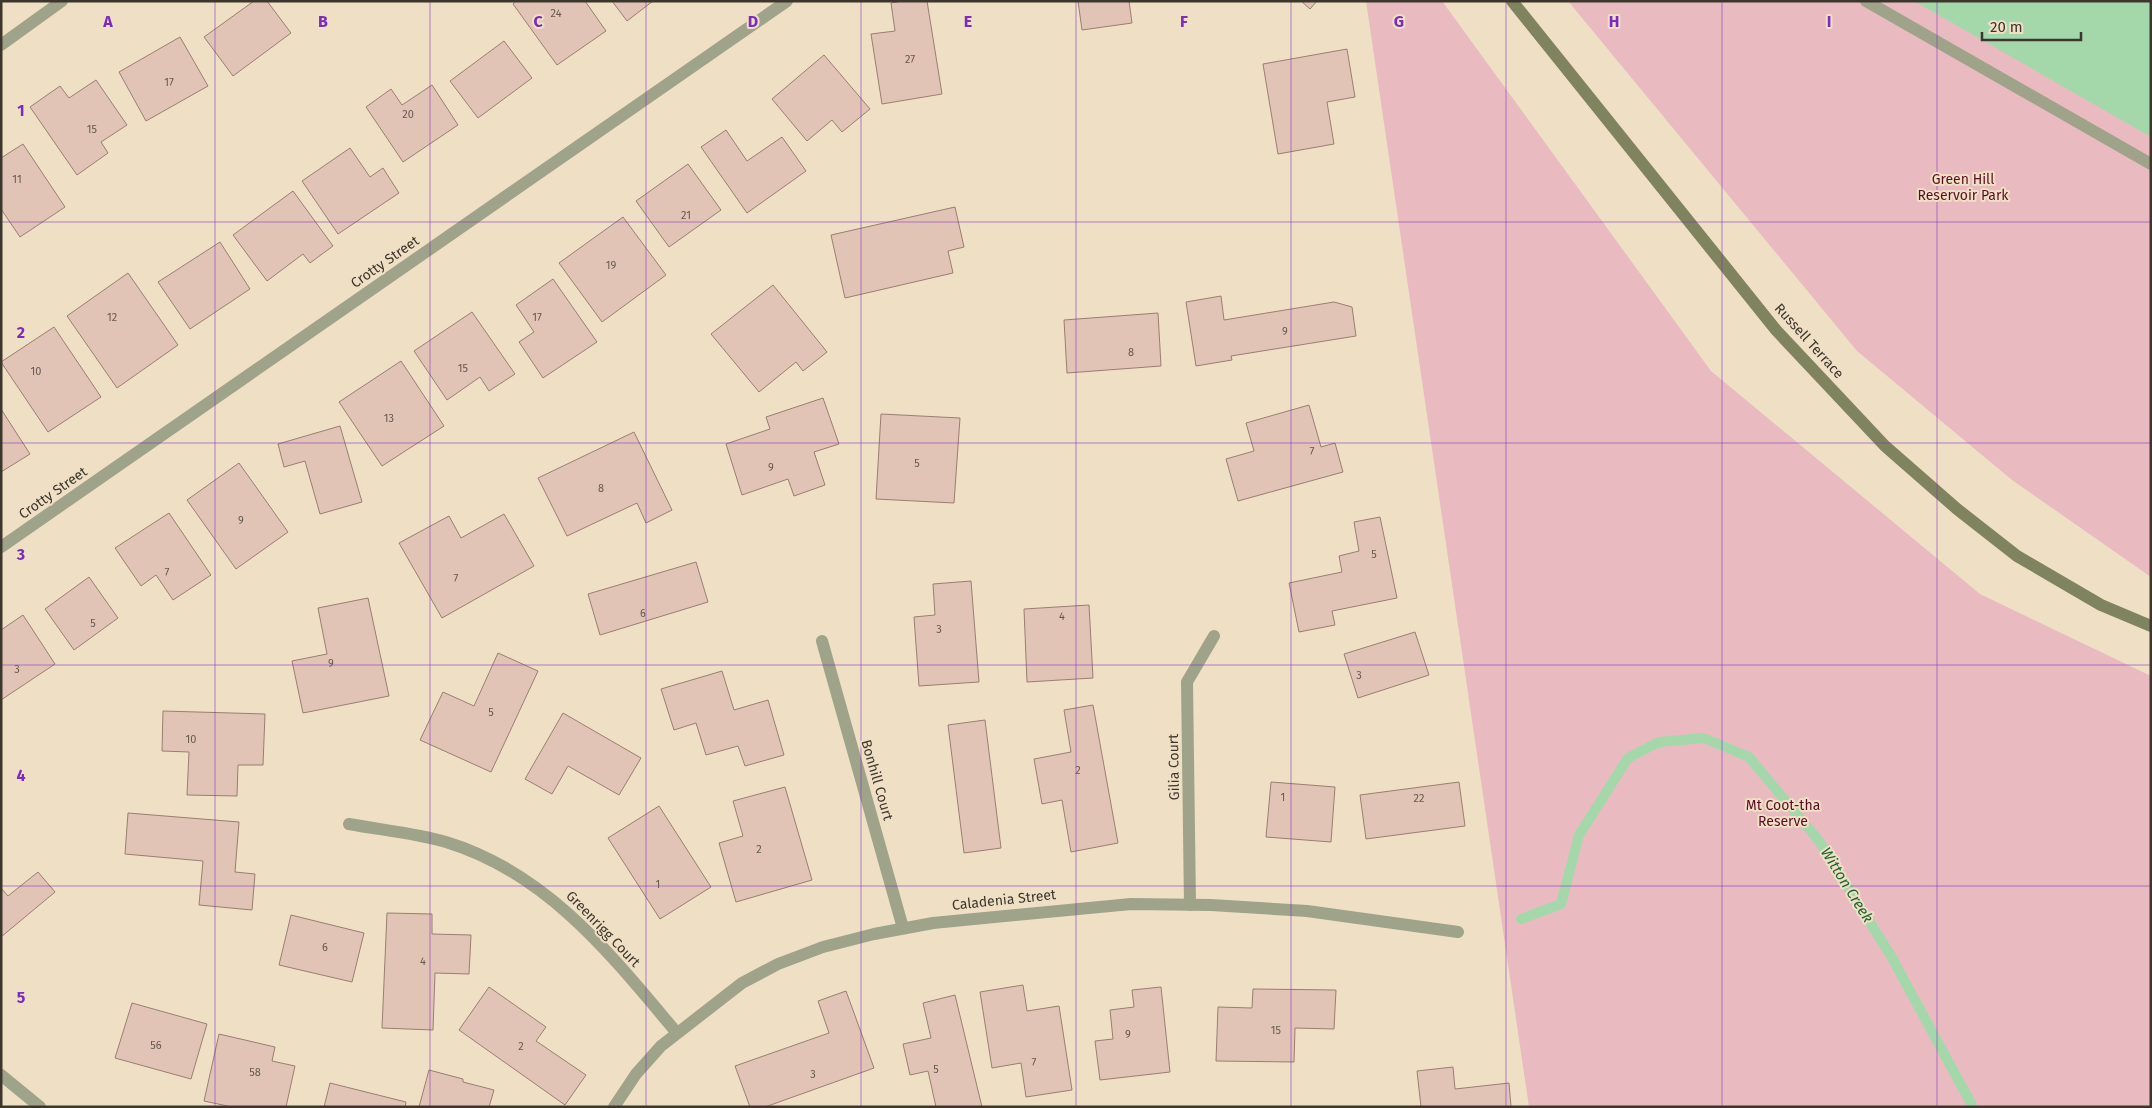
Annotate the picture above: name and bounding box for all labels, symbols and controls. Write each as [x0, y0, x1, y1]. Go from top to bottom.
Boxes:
house number: 24 [551, 7, 562, 20]
scale bar [1982, 10, 2081, 42]
text: A [102, 12, 113, 31]
text: B [318, 12, 328, 31]
text: C [533, 12, 543, 31]
text: D [748, 12, 758, 31]
text: E [964, 12, 972, 31]
text: F [1180, 12, 1188, 31]
text: G [1394, 12, 1404, 31]
text: H [1609, 12, 1619, 31]
text: I [1827, 12, 1831, 31]
text: 20 m [1990, 18, 2023, 36]
house number: 27 [905, 53, 915, 66]
house number: 17 [164, 76, 174, 89]
text: 1 [17, 101, 25, 120]
house number: 20 [402, 108, 414, 121]
house number: 15 [87, 123, 98, 136]
park label: Green Hill Reservoir Park [1917, 171, 2009, 204]
house number: 11 [12, 173, 22, 186]
house number: 21 [681, 209, 691, 222]
street label: Crotty Street [348, 232, 423, 292]
house number: 19 [606, 259, 616, 272]
street label: Russell Terrace [1771, 300, 1847, 382]
house number: 12 [107, 311, 117, 324]
house number: 17 [532, 311, 542, 324]
text: 2 [17, 323, 25, 342]
house number: 9 [1282, 325, 1288, 338]
house number: 8 [1128, 346, 1134, 359]
house number: 15 [458, 362, 469, 375]
house number: 10 [31, 365, 41, 378]
house number: 13 [384, 412, 394, 425]
house number: 7 [1310, 445, 1315, 458]
house number: 5 [914, 457, 920, 470]
house number: 9 [768, 461, 774, 474]
street label: Crotty Street [16, 463, 91, 523]
house number: 8 [598, 482, 604, 495]
house number: 9 [238, 514, 244, 527]
text: 3 [16, 545, 25, 564]
house number: 5 [1371, 548, 1377, 561]
house number: 7 [165, 566, 170, 579]
house number: 7 [454, 572, 459, 585]
house number: 6 [640, 607, 646, 620]
house number: 4 [1059, 610, 1065, 623]
house number: 5 [90, 617, 96, 630]
house number: 3 [936, 623, 942, 636]
house number: 9 [328, 657, 334, 670]
house number: 3 [14, 663, 20, 676]
house number: 3 [1356, 669, 1362, 682]
house number: 5 [488, 706, 494, 719]
house number: 10 [186, 733, 196, 746]
street label: Gilia Court [1165, 733, 1183, 800]
street label: Bonhill Court [857, 738, 897, 823]
house number: 2 [1075, 764, 1081, 777]
text: 4 [16, 766, 26, 785]
house number: 1 [1281, 791, 1285, 804]
house number: 22 [1414, 792, 1424, 805]
park label: Mt Coot-tha Reserve [1746, 797, 1820, 830]
house number: 2 [756, 843, 762, 856]
water label: Witton Creek [1817, 844, 1877, 926]
house number: 1 [656, 878, 660, 891]
street label: Caladenia Street [951, 886, 1058, 914]
street label: Greenrigg Court [562, 887, 644, 971]
house number: 6 [322, 941, 328, 954]
house number: 4 [420, 955, 426, 968]
text: 5 [17, 988, 26, 1007]
house number: 15 [1271, 1024, 1282, 1037]
house number: 9 [1125, 1028, 1131, 1041]
house number: 56 [150, 1039, 162, 1052]
house number: 2 [518, 1040, 524, 1053]
house number: 7 [1032, 1056, 1037, 1069]
house number: 5 [933, 1063, 939, 1076]
house number: 58 [249, 1066, 261, 1079]
house number: 3 [810, 1068, 816, 1081]

